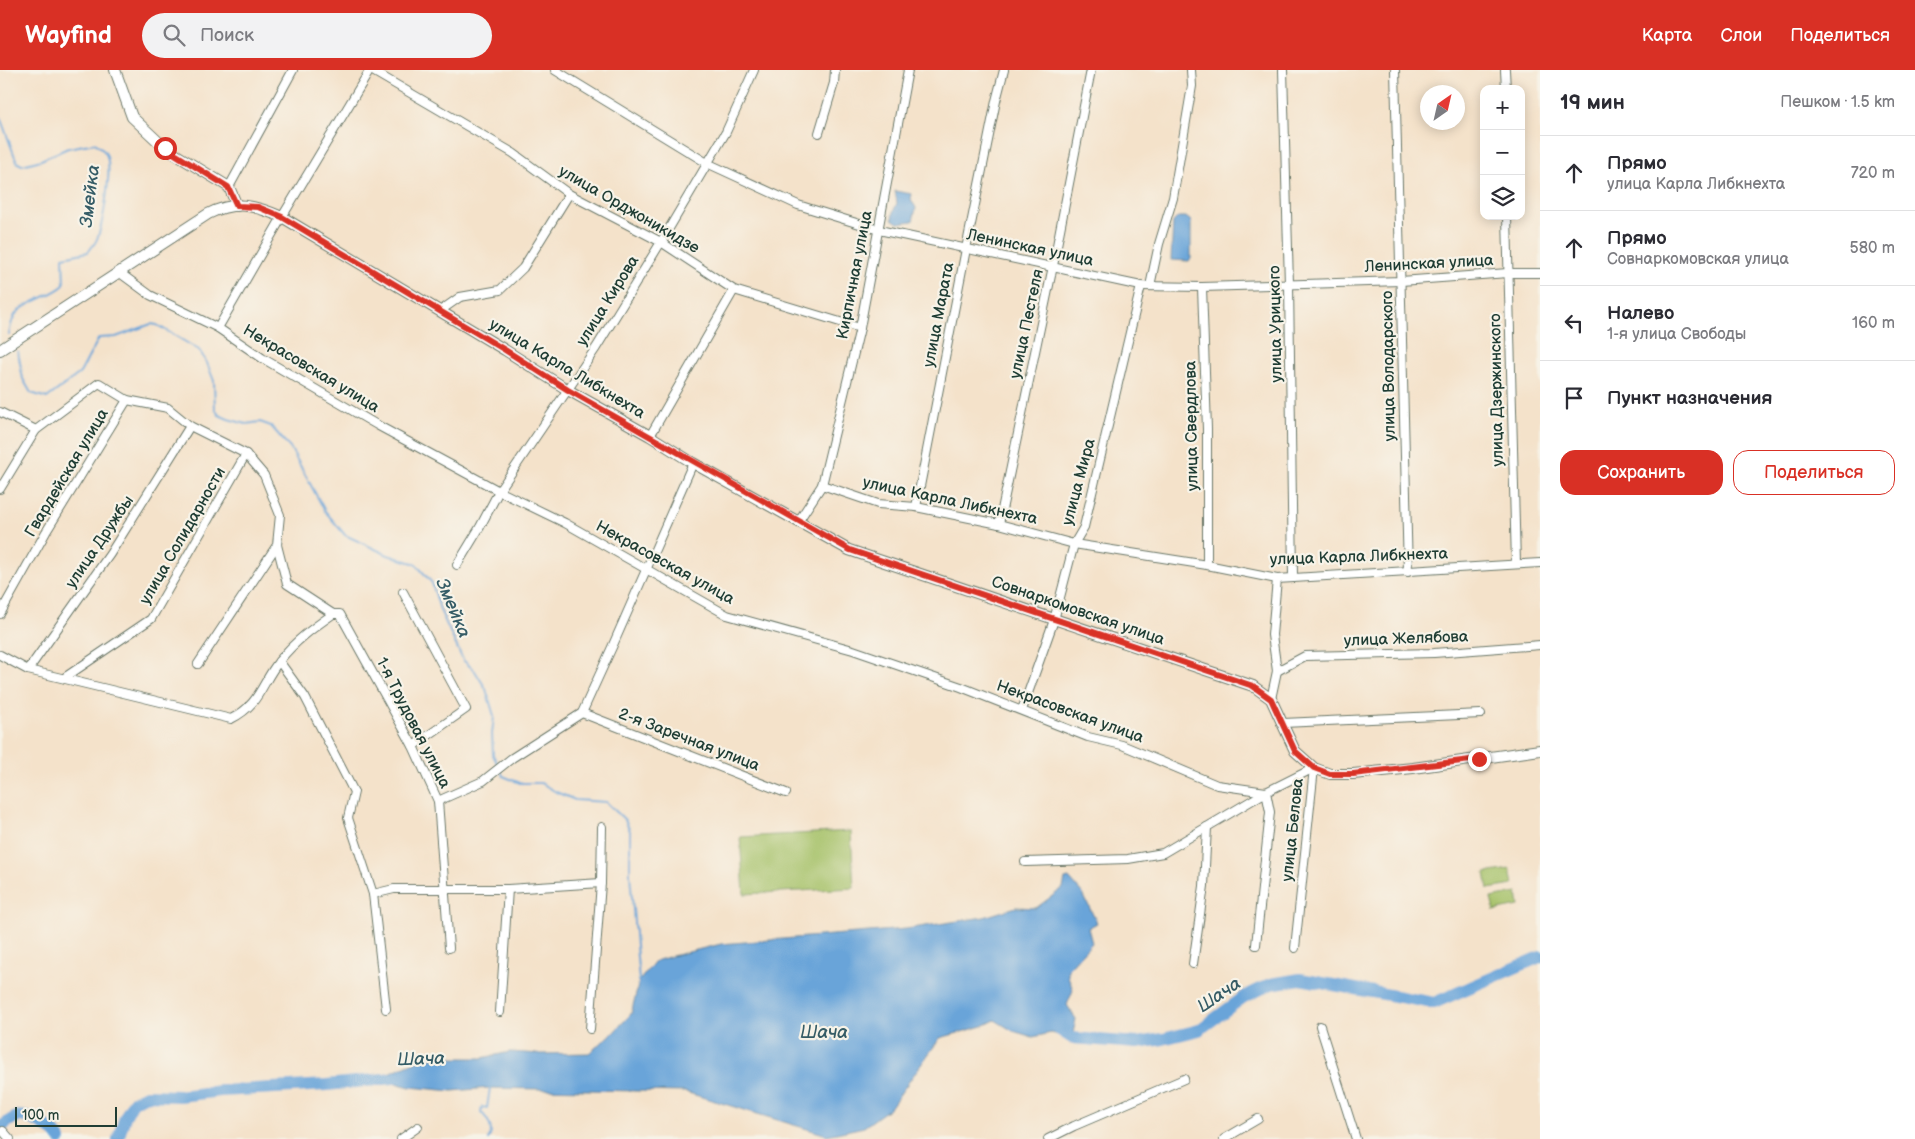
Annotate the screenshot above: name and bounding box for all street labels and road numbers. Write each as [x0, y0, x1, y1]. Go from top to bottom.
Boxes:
street label: улица Орджоникидзе [555, 162, 703, 258]
street label: Кирпичная улица [833, 209, 877, 341]
street label: Ленинская улица [964, 225, 1096, 271]
street label: Ленинская улица [1363, 251, 1495, 277]
street label: улица Кирова [573, 252, 644, 350]
street label: улица Марата [920, 260, 959, 369]
street label: улица Урицкого [1265, 265, 1287, 383]
street label: улица Пестеля [1006, 267, 1048, 381]
street label: улица Володарского [1378, 290, 1400, 442]
street label: улица Дзержинского [1486, 313, 1508, 467]
street label: улица Карла Либкнехта [486, 315, 649, 423]
street label: Некрасовская улица [240, 321, 383, 417]
street label: улица Свердлова [1181, 360, 1203, 491]
street label: Гвардейская улица [21, 405, 113, 540]
street label: улица Мира [1058, 436, 1100, 528]
street label: улица Солидарности [136, 464, 230, 608]
street label: улица Карла Либкнехта [861, 473, 1040, 529]
street label: улица Дружбы [62, 492, 138, 592]
street label: Некрасовская улица [592, 517, 738, 609]
street label: улица Карла Либкнехта [1270, 544, 1449, 570]
street label: Совнаркомовская улица [989, 572, 1168, 650]
street label: улица Желябова [1343, 627, 1469, 651]
street label: 1-я Трудовая улица [372, 654, 454, 792]
street label: Некрасовская улица [994, 676, 1147, 748]
street label: 2-я Заречная улица [616, 704, 763, 776]
street label: улица Белова [1278, 777, 1308, 883]

